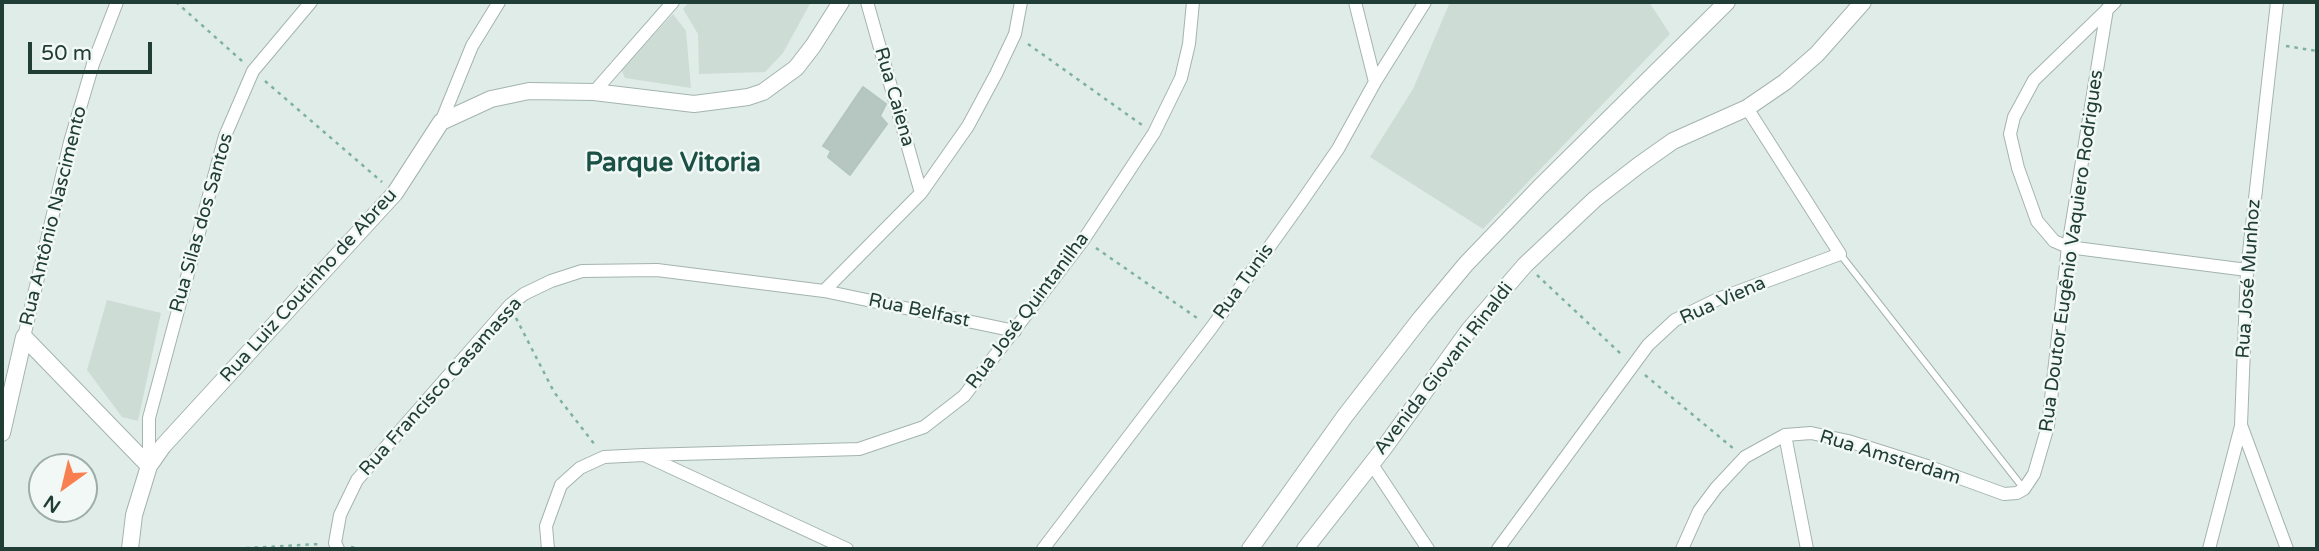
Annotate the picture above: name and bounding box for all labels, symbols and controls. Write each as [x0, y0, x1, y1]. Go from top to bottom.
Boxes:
scale bar [32, 28, 156, 72]
text: 50 m [41, 41, 92, 66]
street label: Rua Caiena [869, 45, 919, 149]
street label: Rua Doutor Eugênio Vaquiero Rodrigues [2035, 68, 2109, 434]
street label: Rua Antônio Nascimento [16, 104, 92, 328]
street label: Rua Silas dos Santos [165, 131, 239, 315]
district label: Parque Vitoria [585, 148, 761, 180]
street label: Rua Luiz Coutinho de Abreu [216, 184, 402, 388]
street label: Rua José Munhoz [2232, 199, 2266, 359]
street label: Rua José Quintanilha [962, 228, 1094, 394]
street label: Rua Tunis [1209, 240, 1279, 324]
street label: Rua Viena [1677, 272, 1769, 330]
street label: Avenida Giovani Rinaldi [1370, 278, 1518, 460]
street label: Rua Belfast [866, 289, 972, 333]
street label: Rua Francisco Casamassa [355, 293, 527, 481]
street label: Rua Amsterdam [1817, 426, 1963, 490]
north arrow [28, 453, 98, 523]
text: N [40, 490, 65, 517]

